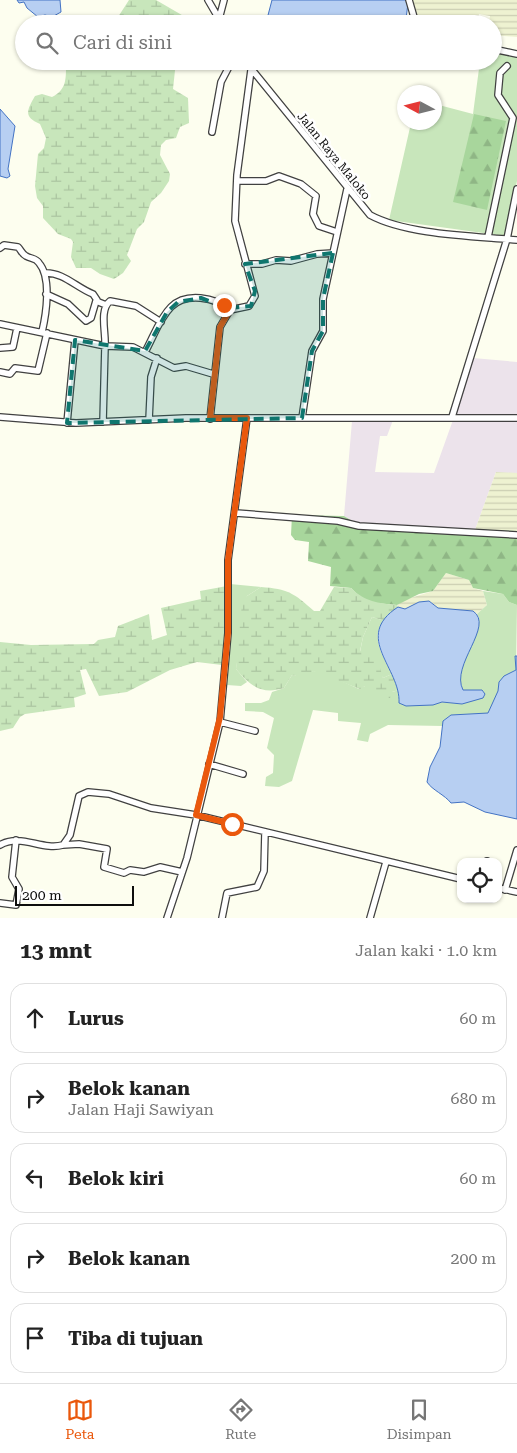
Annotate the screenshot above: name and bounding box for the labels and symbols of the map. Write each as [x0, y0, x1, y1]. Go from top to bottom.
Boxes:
north arrow [397, 85, 442, 130]
street label: Jalan Raya Maloko [294, 110, 374, 202]
route end [213, 294, 236, 317]
route start [221, 813, 244, 836]
scale bar [15, 883, 134, 906]

